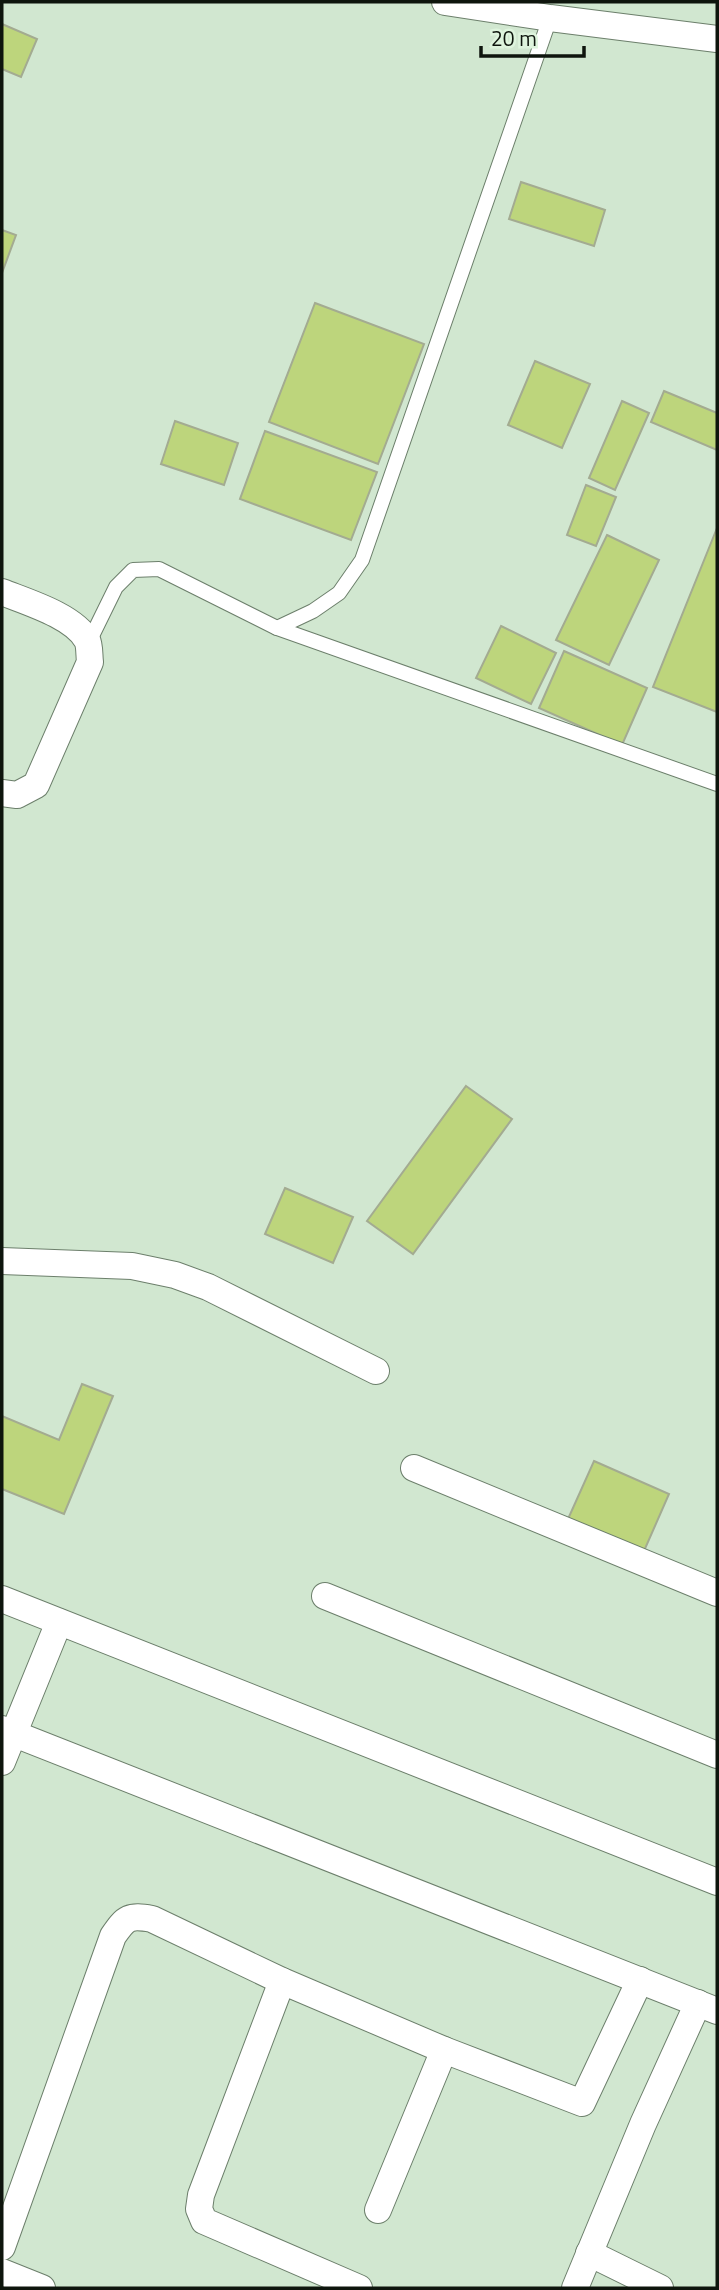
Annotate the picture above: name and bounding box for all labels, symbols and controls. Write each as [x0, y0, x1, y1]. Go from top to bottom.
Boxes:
scale bar [481, 14, 584, 58]
text: 20 m [491, 22, 537, 54]

